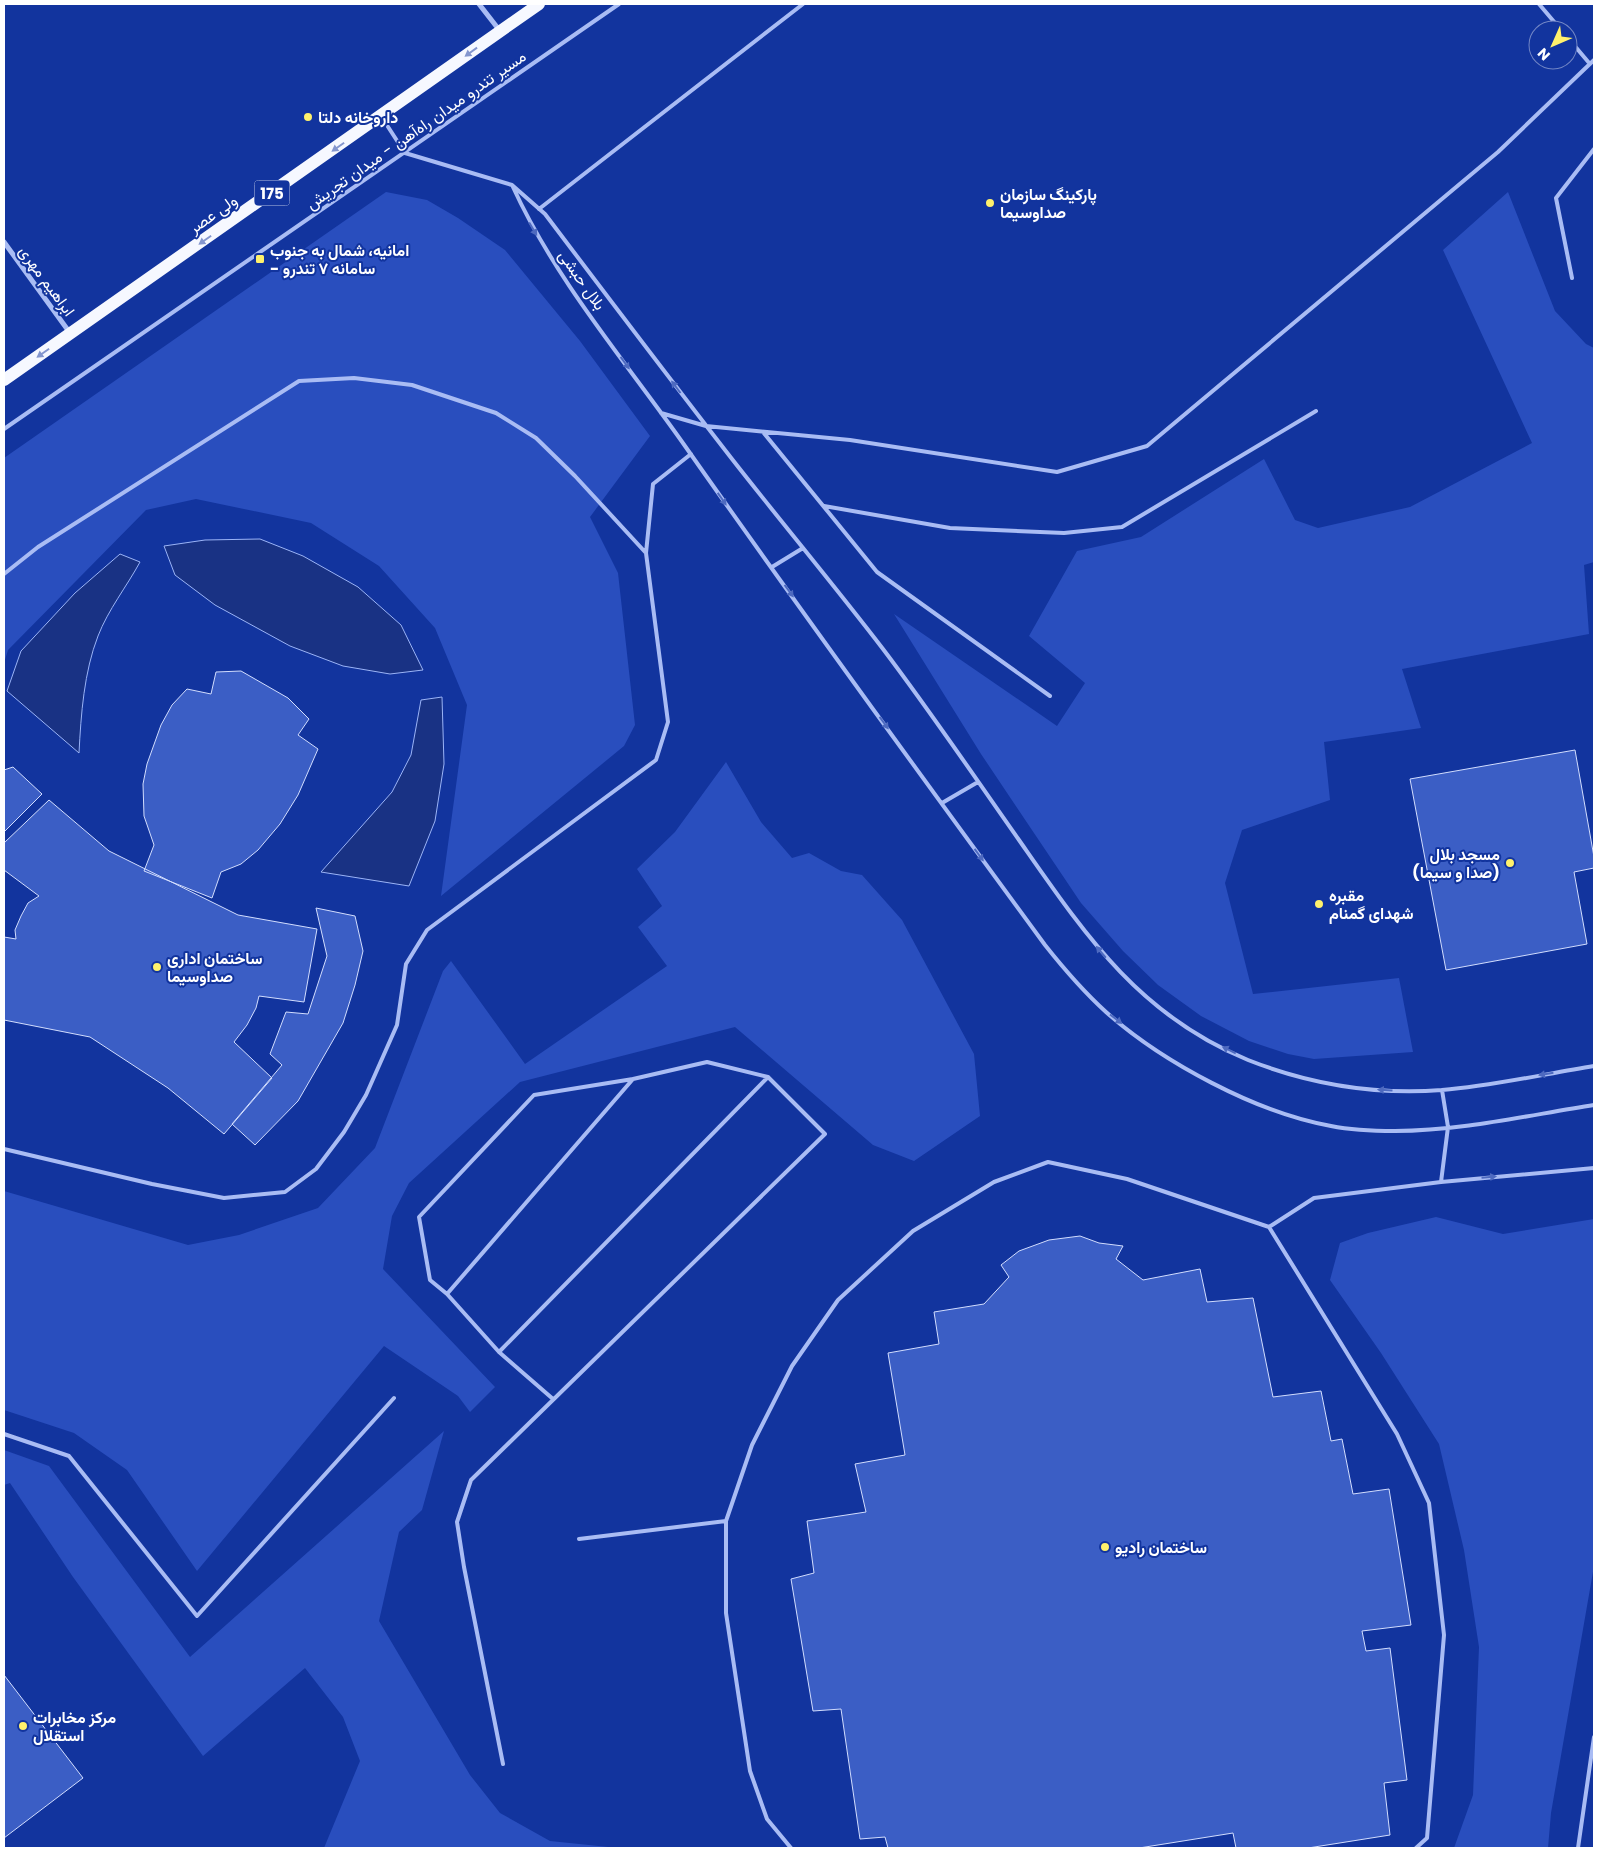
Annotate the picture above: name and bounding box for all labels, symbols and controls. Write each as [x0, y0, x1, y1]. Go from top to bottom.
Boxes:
north arrow [1528, 20, 1578, 70]
text: N [1533, 43, 1555, 65]
street label: مسیر تندرو میدان راه‌آهن - میدان تجریش [301, 45, 531, 215]
one-way arrow [464, 47, 477, 57]
place label: داروخانه دلتا [318, 106, 398, 129]
marker: داروخانه دلتا [302, 111, 314, 123]
one-way arrow [331, 142, 345, 152]
road number: 175 [254, 180, 290, 206]
place label: پارکینگ سازمان صداوسیما [1000, 183, 1097, 224]
street label: ولی عصر [183, 189, 242, 240]
marker: پارکینگ سازمان صداوسیما [984, 197, 996, 209]
one-way arrow [529, 223, 538, 236]
one-way arrow [198, 235, 212, 245]
place label: امانیه، شمال به جنوب - سامانه ۷ تندرو [270, 239, 409, 280]
street label: ابراهیم مهری [13, 241, 81, 321]
street label: بلال حبشی [553, 245, 611, 315]
marker: امانیه، شمال به جنوب - سامانه ۷ تندرو [254, 253, 266, 265]
one-way arrow [36, 348, 50, 358]
one-way arrow [620, 356, 630, 370]
one-way arrow [671, 381, 682, 394]
one-way arrow [717, 492, 727, 505]
one-way arrow [784, 584, 794, 598]
one-way arrow [879, 716, 889, 730]
place label: مسجد بلال (صدا و سیما) [1412, 843, 1500, 884]
one-way arrow [974, 848, 984, 862]
marker: مسجد بلال (صدا و سیما) [1504, 857, 1516, 869]
place label: مقبره شهدای گمنام [1329, 884, 1414, 925]
marker: مقبره شهدای گمنام [1313, 898, 1325, 910]
one-way arrow [1096, 946, 1107, 958]
place label: ساختمان اداری صداوسیما [167, 947, 263, 988]
marker: ساختمان اداری صداوسیما [151, 961, 163, 973]
one-way arrow [1109, 1014, 1122, 1025]
one-way arrow [1221, 1046, 1236, 1055]
one-way arrow [1538, 1070, 1554, 1078]
one-way arrow [1377, 1086, 1393, 1094]
one-way arrow [1482, 1173, 1498, 1181]
place label: ساختمان رادیو [1115, 1536, 1207, 1559]
marker: ساختمان رادیو [1099, 1541, 1111, 1553]
place label: مرکز مخابرات استقلال [33, 1706, 116, 1747]
marker: مرکز مخابرات استقلال [17, 1720, 29, 1732]

